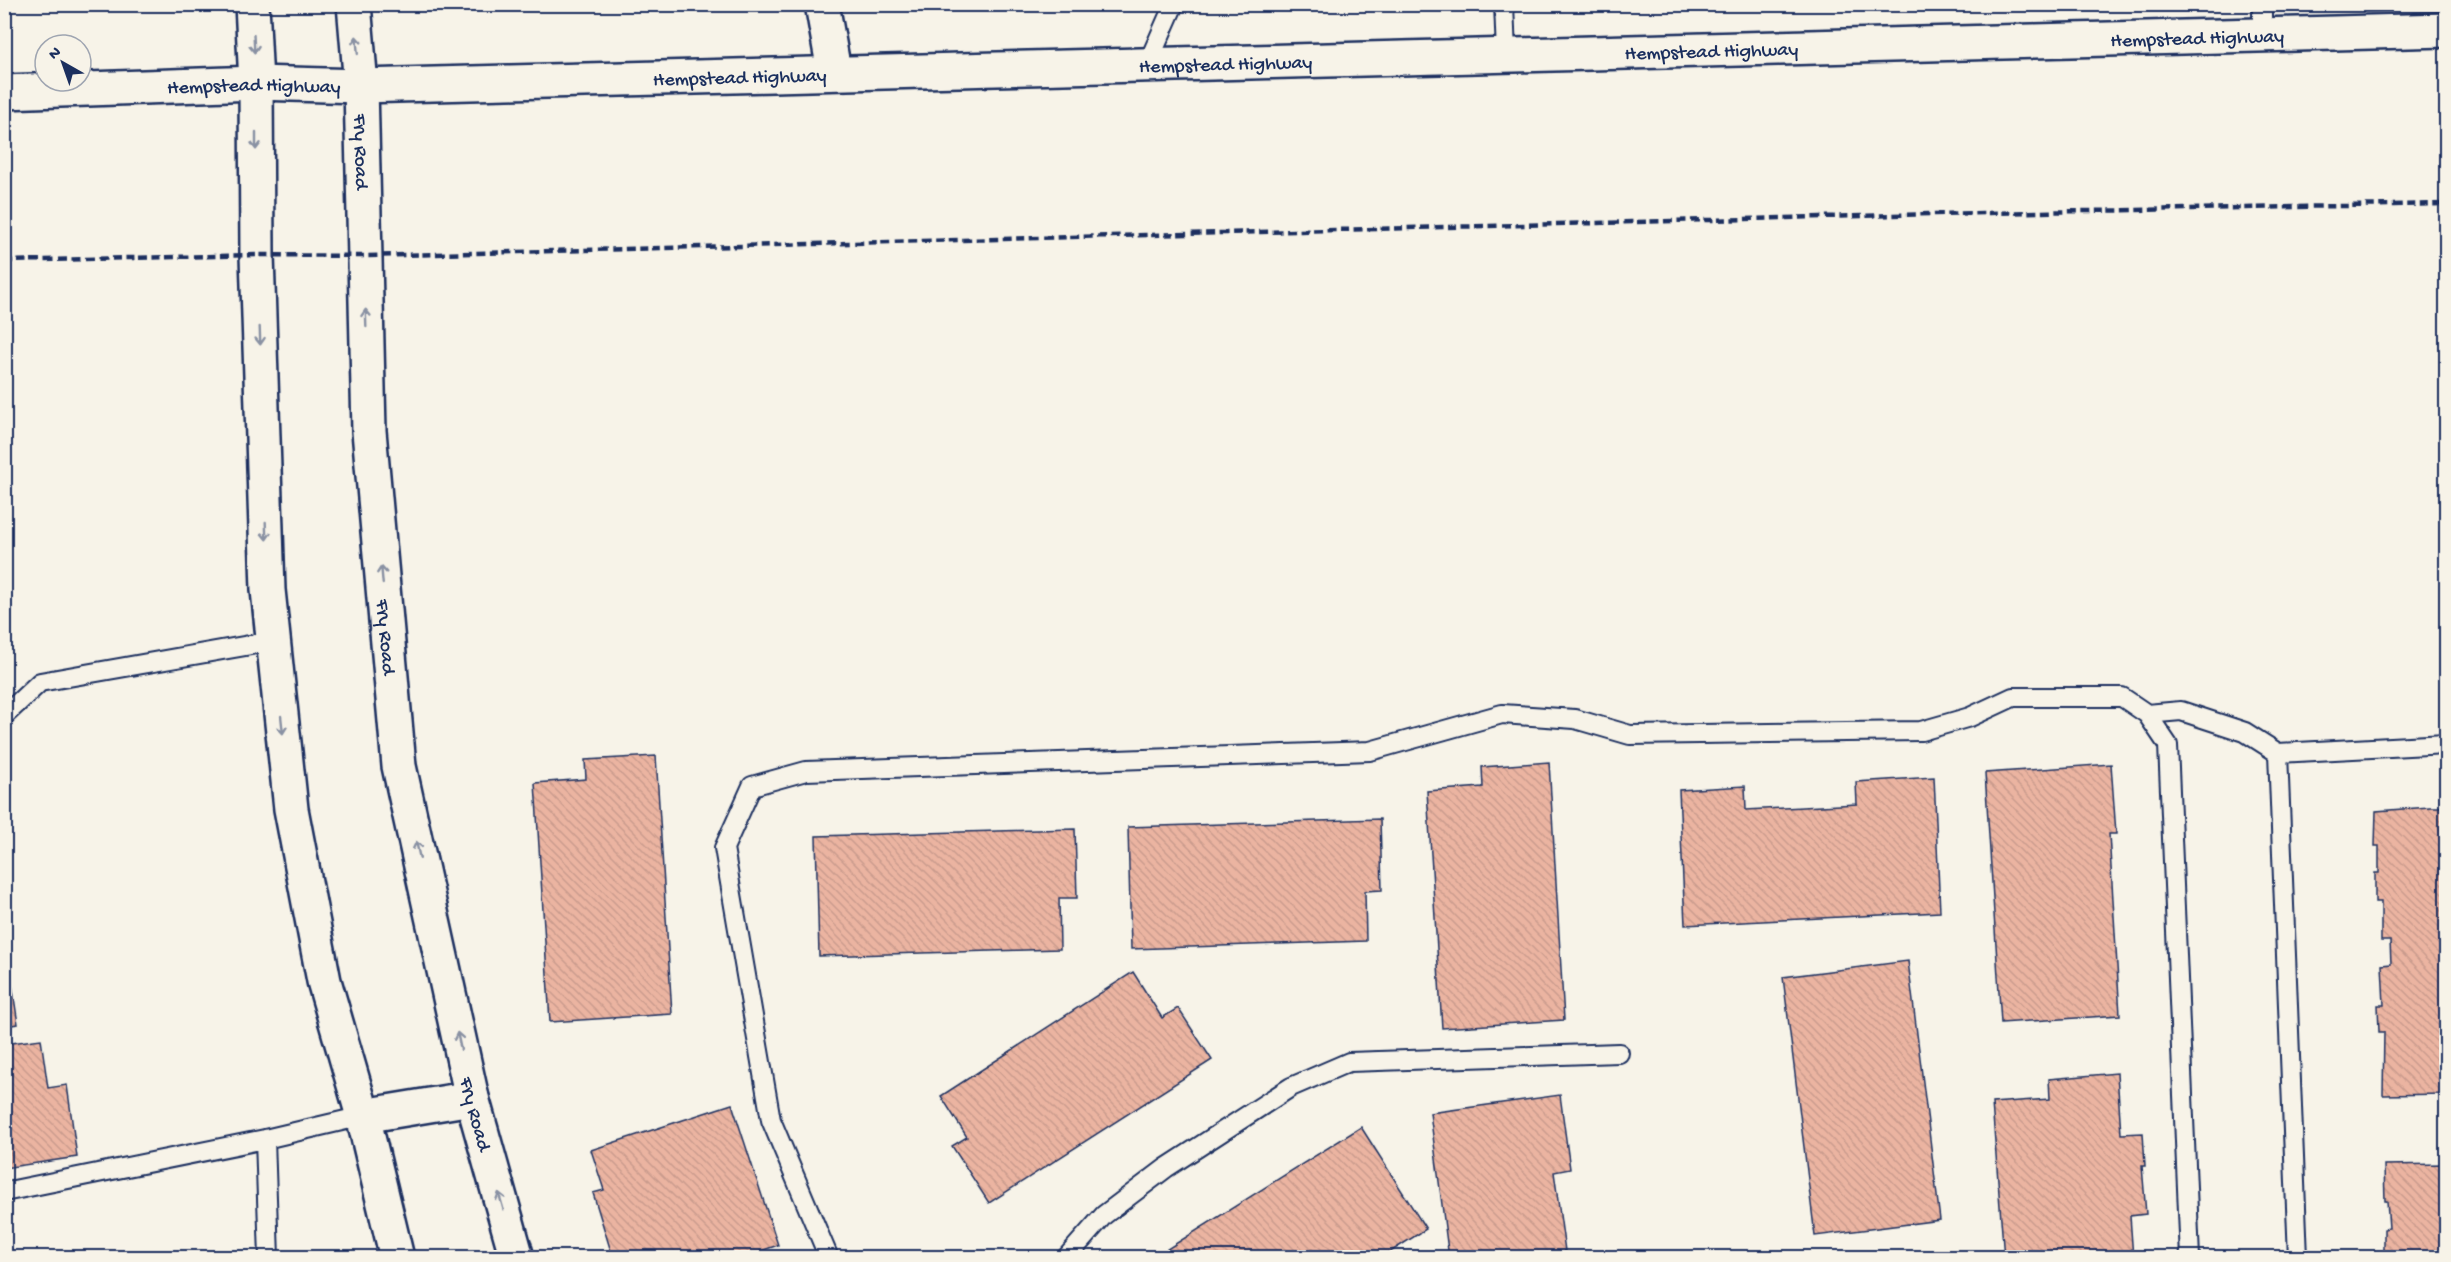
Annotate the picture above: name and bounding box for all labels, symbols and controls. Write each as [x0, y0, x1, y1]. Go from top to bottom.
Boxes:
street label: Hempstead Highway [2110, 26, 2284, 54]
north arrow [33, 33, 93, 93]
one-way arrow [249, 33, 260, 53]
one-way arrow [351, 36, 362, 55]
street label: Hempstead Highway [1624, 39, 1799, 67]
text: N [45, 43, 66, 65]
street label: Hempstead Highway [1138, 52, 1313, 80]
street label: Hempstead Highway [653, 65, 827, 93]
street label: Hempstead Highway [167, 75, 341, 101]
street label: Fry Road [347, 113, 371, 192]
one-way arrow [250, 131, 262, 151]
one-way arrow [361, 309, 372, 328]
one-way arrow [254, 326, 265, 346]
one-way arrow [261, 521, 272, 541]
one-way arrow [377, 565, 388, 585]
street label: Fry Road [369, 597, 399, 678]
one-way arrow [277, 715, 288, 735]
one-way arrow [411, 841, 423, 860]
one-way arrow [453, 1031, 465, 1050]
street label: Fry Road [453, 1074, 495, 1156]
one-way arrow [495, 1192, 506, 1211]

